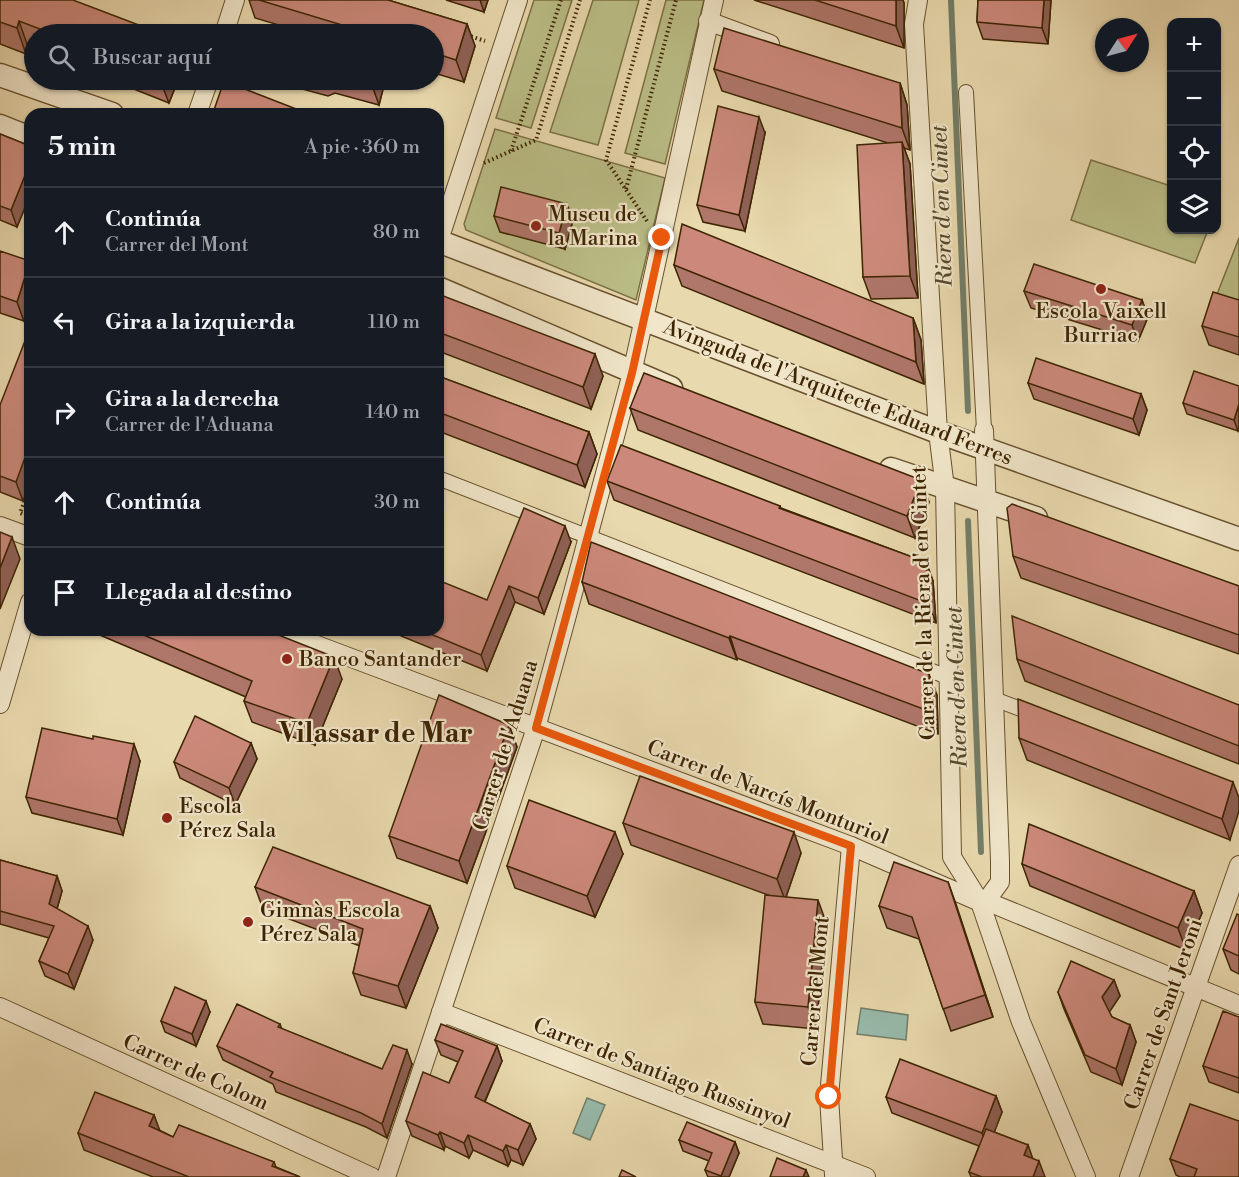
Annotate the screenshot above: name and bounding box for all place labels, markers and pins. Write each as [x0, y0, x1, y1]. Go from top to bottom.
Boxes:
place label: Museu de la Marina [548, 202, 638, 252]
marker: Museu de la Marina [529, 219, 543, 233]
marker: Escola Vaixell Burriac [1094, 282, 1108, 296]
place label: Escola Vaixell Burriac [1035, 299, 1167, 349]
place label: Banco Santander [298, 647, 461, 673]
marker: Banco Santander [280, 652, 294, 666]
place label: Escola Pérez Sala [179, 794, 276, 844]
marker: Escola Pérez Sala [160, 811, 174, 825]
place label: Gimnàs Escola Pérez Sala [260, 898, 401, 948]
marker: Gimnàs Escola Pérez Sala [241, 915, 255, 929]

